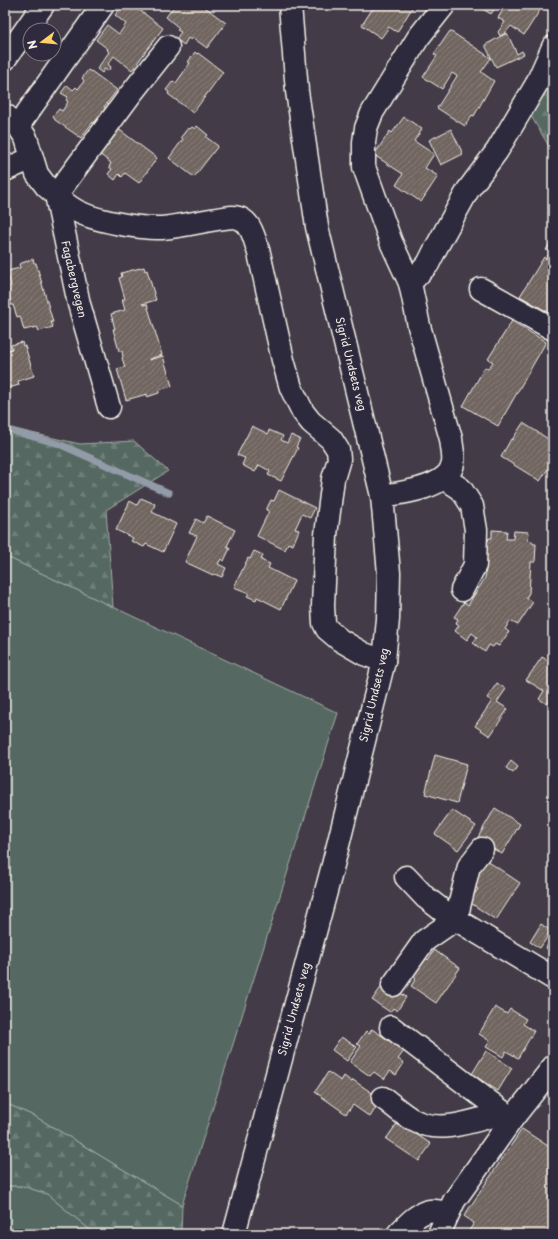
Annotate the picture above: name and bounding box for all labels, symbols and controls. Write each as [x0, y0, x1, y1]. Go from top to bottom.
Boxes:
north arrow [22, 22, 62, 62]
text: N [22, 38, 41, 51]
street label: Fagabergvegen [57, 238, 92, 319]
street label: Sigrid Undsets veg [332, 315, 371, 413]
street label: Sigrid Undsets veg [354, 646, 393, 744]
street label: Sigrid Undsets veg [273, 960, 314, 1058]

